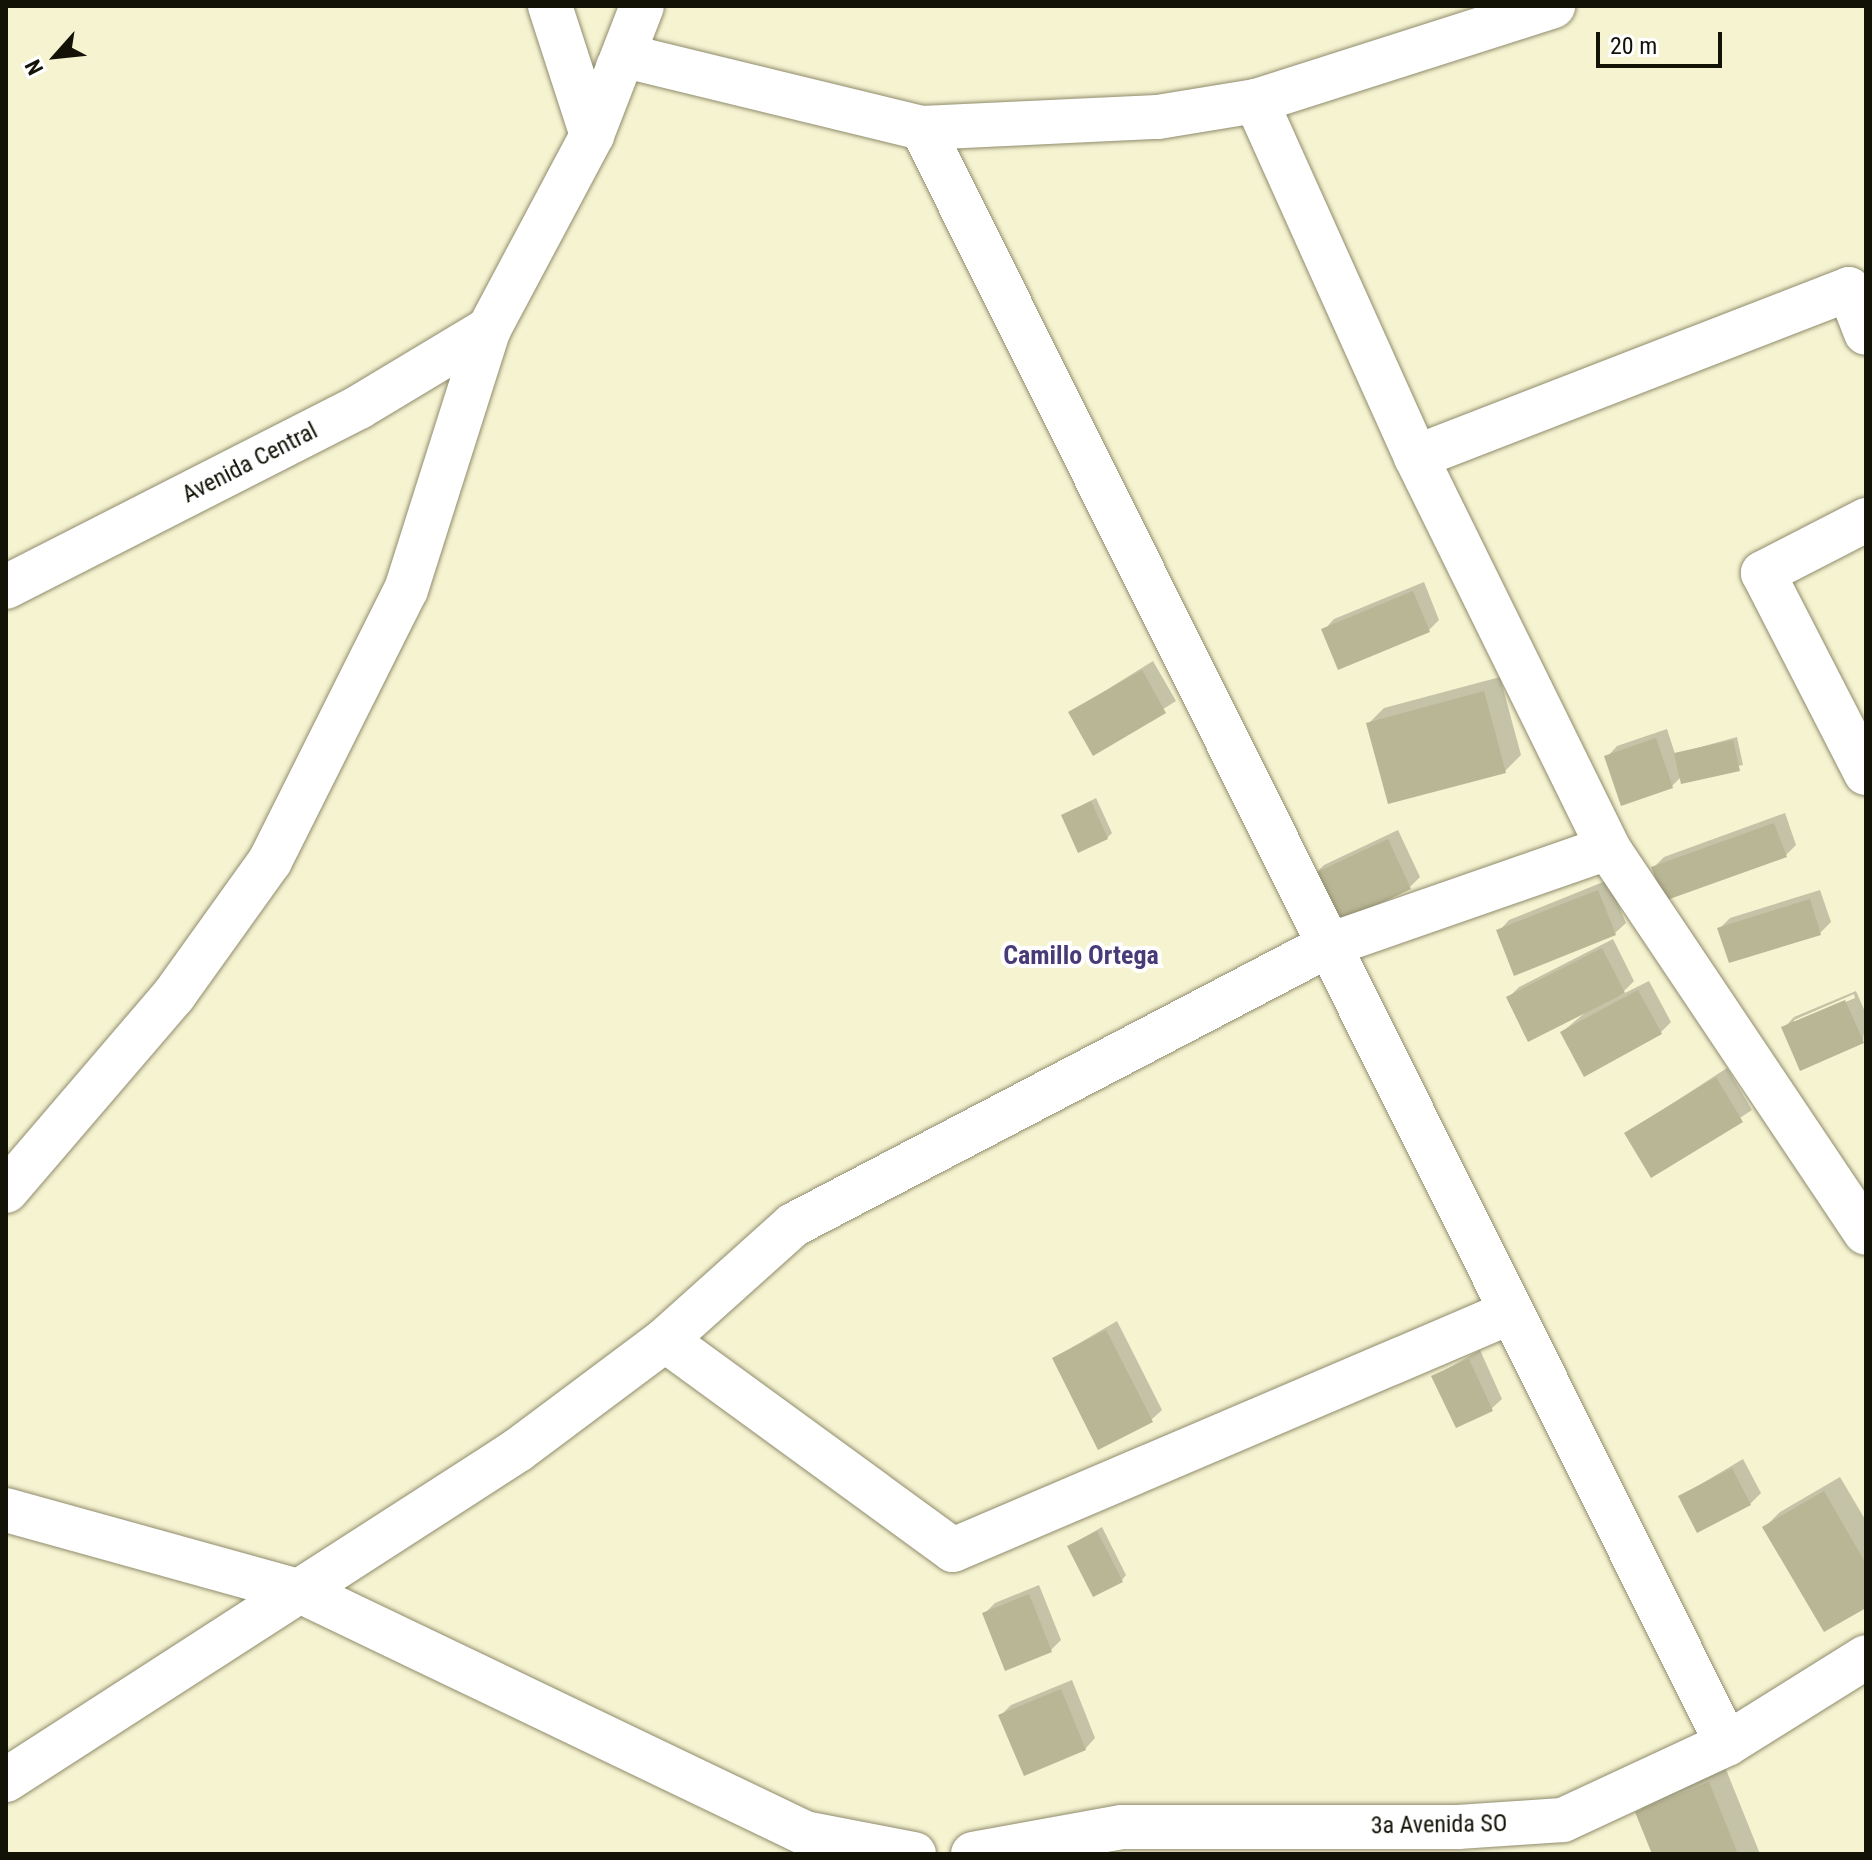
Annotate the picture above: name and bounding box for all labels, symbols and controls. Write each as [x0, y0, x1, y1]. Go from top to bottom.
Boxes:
north arrow [16, 16, 96, 96]
scale bar [1600, 16, 1726, 66]
text: 20 m [1610, 32, 1657, 60]
text: N [20, 55, 48, 79]
street label: Avenida Central [177, 417, 323, 509]
district label: Camillo Ortega [1003, 940, 1159, 972]
street label: 3a Avenida SO [1371, 1809, 1507, 1841]

